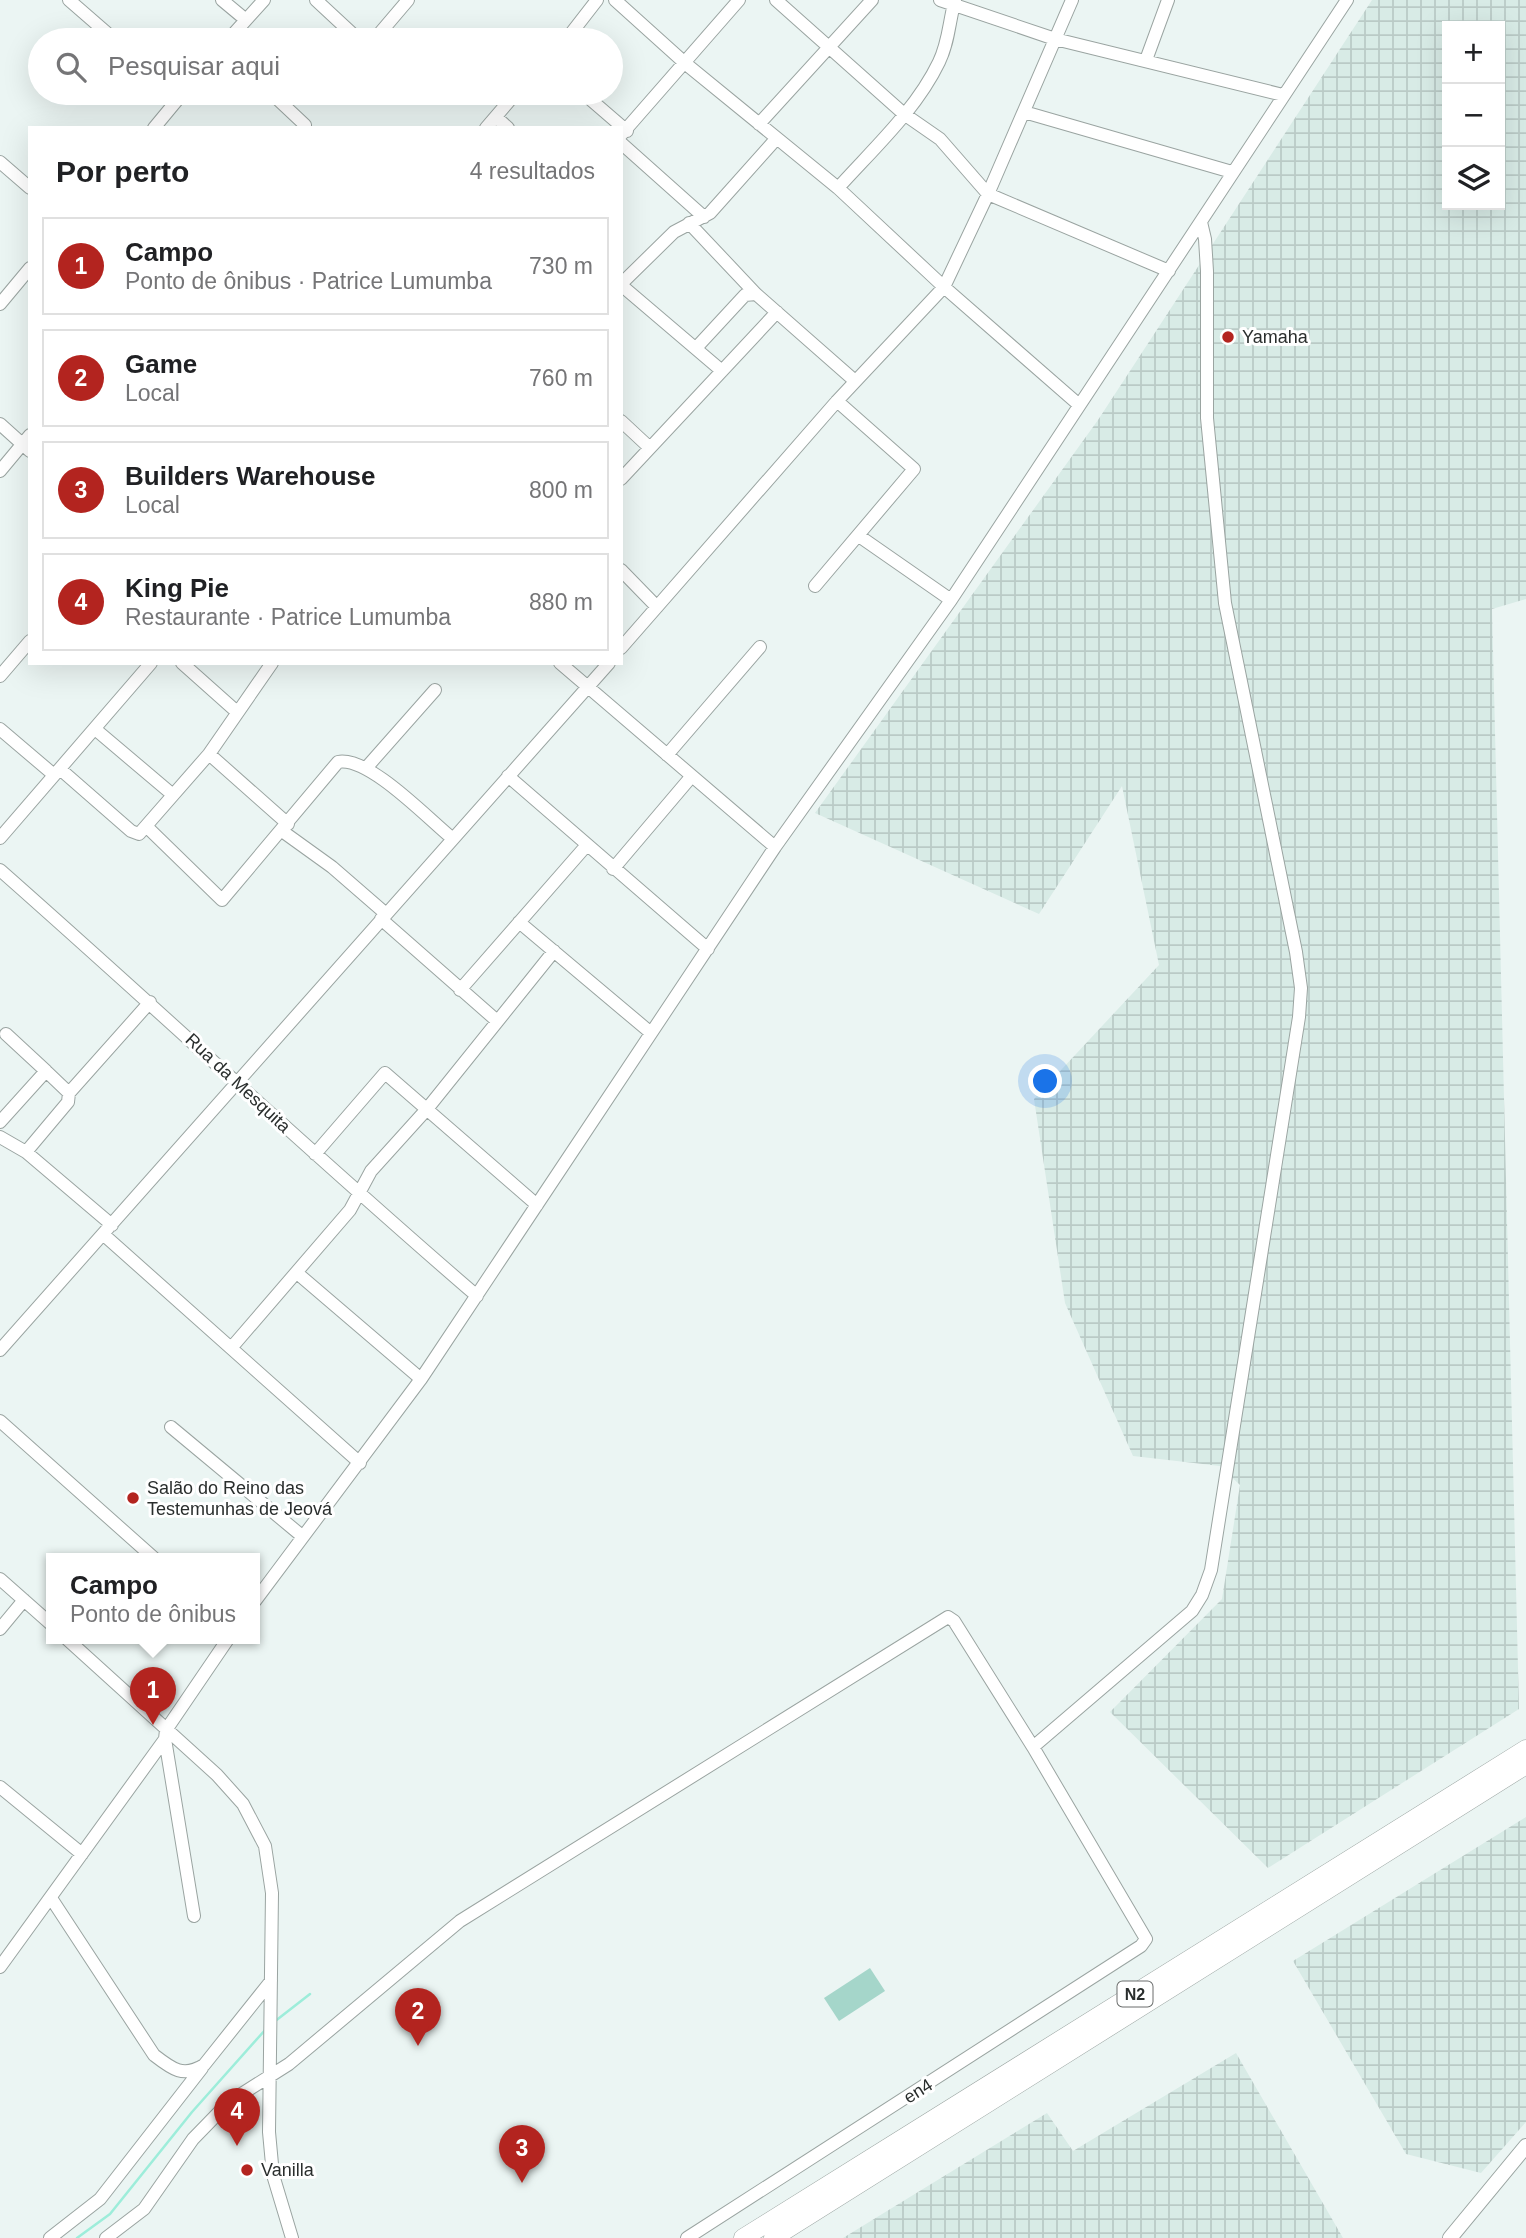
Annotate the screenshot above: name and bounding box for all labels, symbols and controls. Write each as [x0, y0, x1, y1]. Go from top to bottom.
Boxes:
map controls [1442, 21, 1505, 210]
button: + [1442, 21, 1505, 84]
search box [28, 28, 623, 105]
icon: search [52, 48, 90, 86]
text: Pesquisar aqui [108, 51, 280, 81]
button: − [1442, 84, 1505, 147]
button: layers [1442, 147, 1505, 210]
text: Por perto [56, 155, 189, 188]
text: 4 resultados [470, 158, 595, 184]
text: Campo [125, 237, 213, 267]
text: 1 [75, 253, 87, 279]
text: 730 m [529, 253, 593, 279]
text: Ponto de ônibus · Patrice Lumumba [125, 268, 492, 294]
place label: Yamaha [1242, 327, 1309, 347]
marker: Yamaha [1220, 329, 1236, 345]
text: Game [125, 349, 197, 379]
text: 2 [75, 365, 87, 391]
text: 760 m [529, 365, 593, 391]
text: Local [125, 380, 180, 406]
text: Builders Warehouse [125, 461, 375, 491]
text: 3 [75, 477, 87, 503]
text: 800 m [529, 477, 593, 503]
text: Local [125, 492, 180, 518]
text: King Pie [125, 573, 229, 603]
text: 4 [75, 589, 87, 615]
text: 880 m [529, 589, 593, 615]
text: Restaurante · Patrice Lumumba [125, 604, 451, 630]
street label: Rua da Mesquita [181, 1029, 295, 1137]
your location [1028, 1064, 1062, 1098]
place label: Salão do Reino das Testemunhas de Jeová [147, 1478, 333, 1519]
marker: Salão do Reino das Testemunhas de Jeová [125, 1490, 141, 1506]
popup [46, 1553, 260, 1644]
text: Campo [70, 1570, 158, 1600]
text: Ponto de ônibus [70, 1601, 236, 1627]
pin: 1 [130, 1667, 176, 1725]
road number: N2 [1118, 1982, 1152, 2006]
pin: 2 [395, 1988, 441, 2046]
street label: en4 [900, 2075, 936, 2107]
pin: 4 [214, 2088, 260, 2146]
pin: 3 [499, 2125, 545, 2183]
place label: Vanilla [261, 2160, 315, 2180]
marker: Vanilla [239, 2162, 255, 2178]

